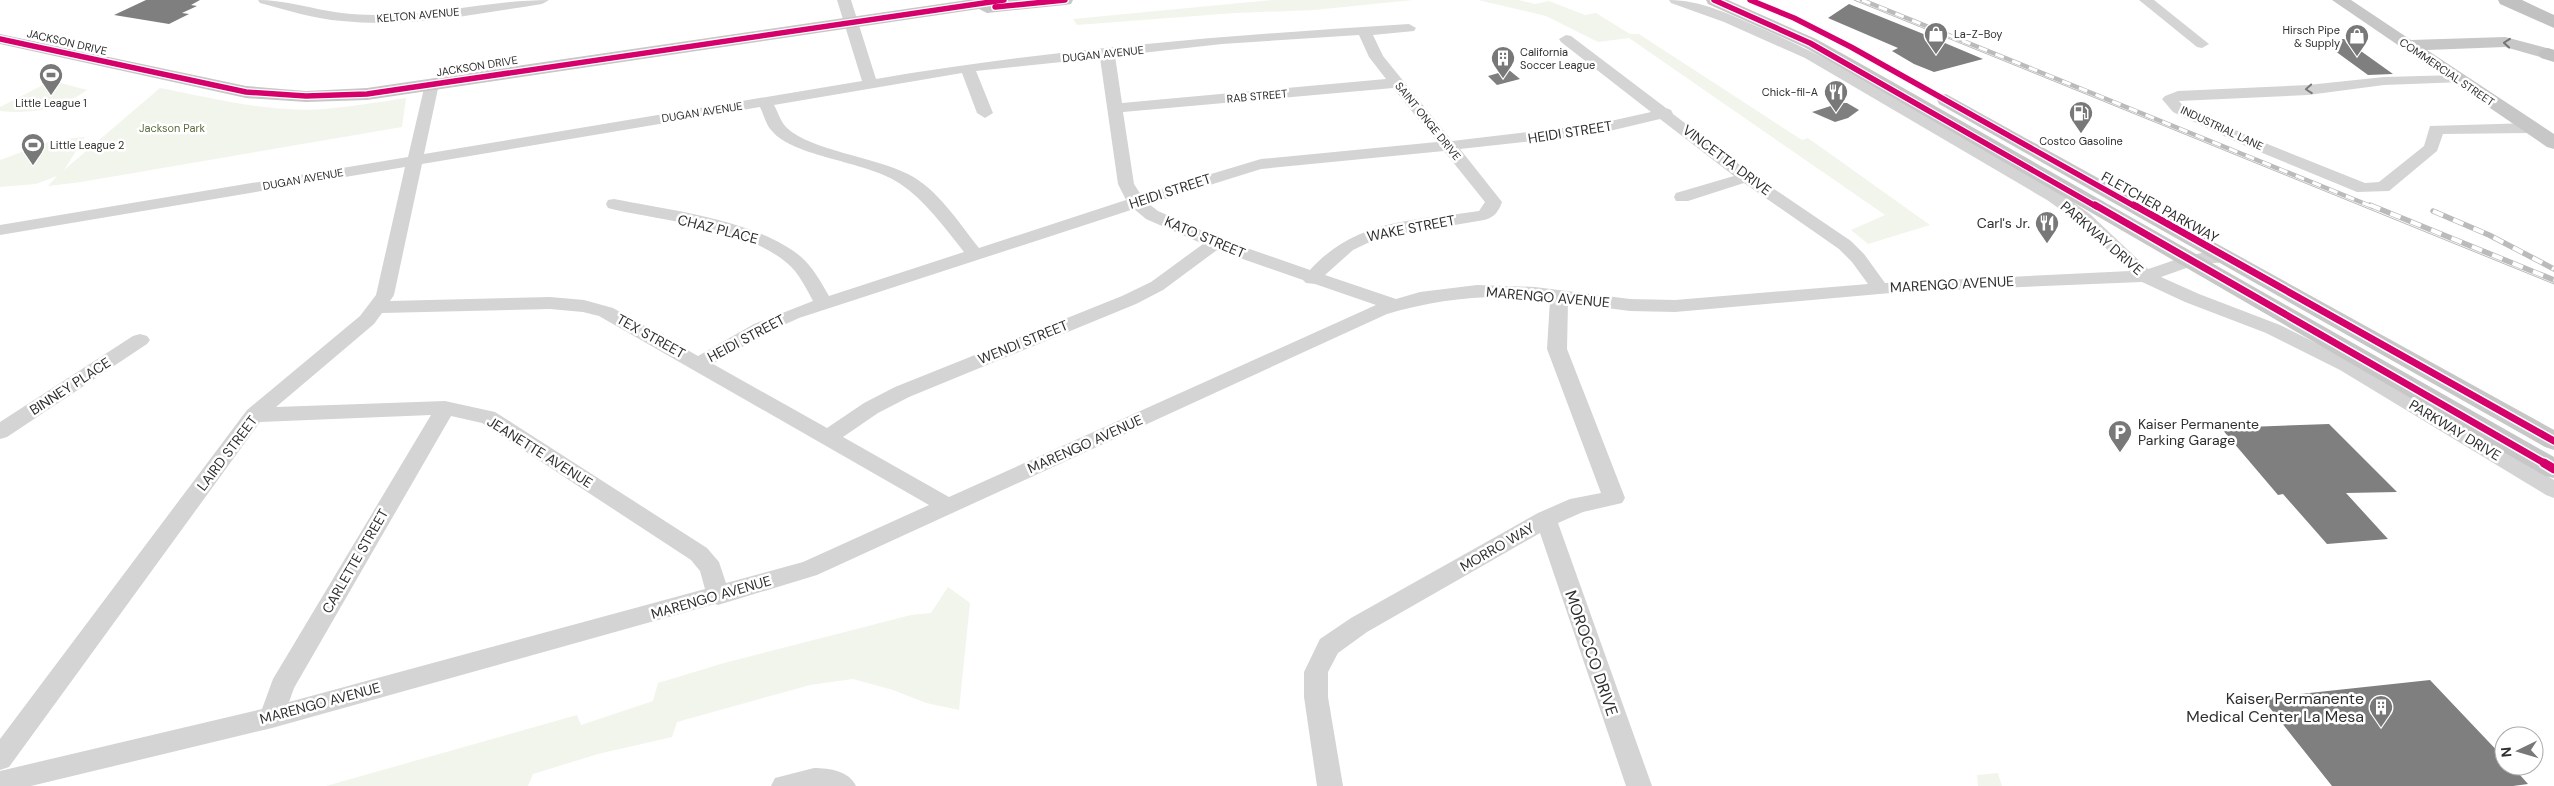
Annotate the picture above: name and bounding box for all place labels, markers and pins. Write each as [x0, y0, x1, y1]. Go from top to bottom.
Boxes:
shop icon: La-Z-Boy [1923, 21, 1949, 55]
place label: Hirsch Pipe & Supply [2283, 23, 2340, 50]
shop icon: Hirsch Pipe & Supply [2344, 23, 2370, 57]
place label: La-Z-Boy [1954, 27, 2002, 41]
building icon: California Soccer League [1490, 45, 1516, 79]
place label: California Soccer League [1520, 45, 1595, 72]
sports icon: Little League 1 [38, 62, 64, 96]
restaurant icon: Chick-fil-A [1823, 79, 1849, 113]
place label: Chick-fil-A [1762, 85, 1818, 99]
place label: Little League 1 [15, 96, 87, 110]
fuel station icon: Costco Gasoline [2068, 100, 2094, 134]
sports icon: Little League 2 [20, 132, 46, 166]
place label: Costco Gasoline [2039, 134, 2123, 148]
place label: Little League 2 [50, 138, 124, 152]
restaurant icon: Carl's Jr. [2034, 210, 2060, 244]
place label: Carl's Jr. [1977, 214, 2030, 232]
place label: Kaiser Permanente Parking Garage [2138, 415, 2259, 449]
parking icon: Kaiser Permanente Parking Garage [2107, 419, 2133, 453]
place label: Kaiser Permanente Medical Center La Mesa [2186, 688, 2364, 727]
building icon: Kaiser Permanente Medical Center La Mesa [2368, 694, 2394, 728]

